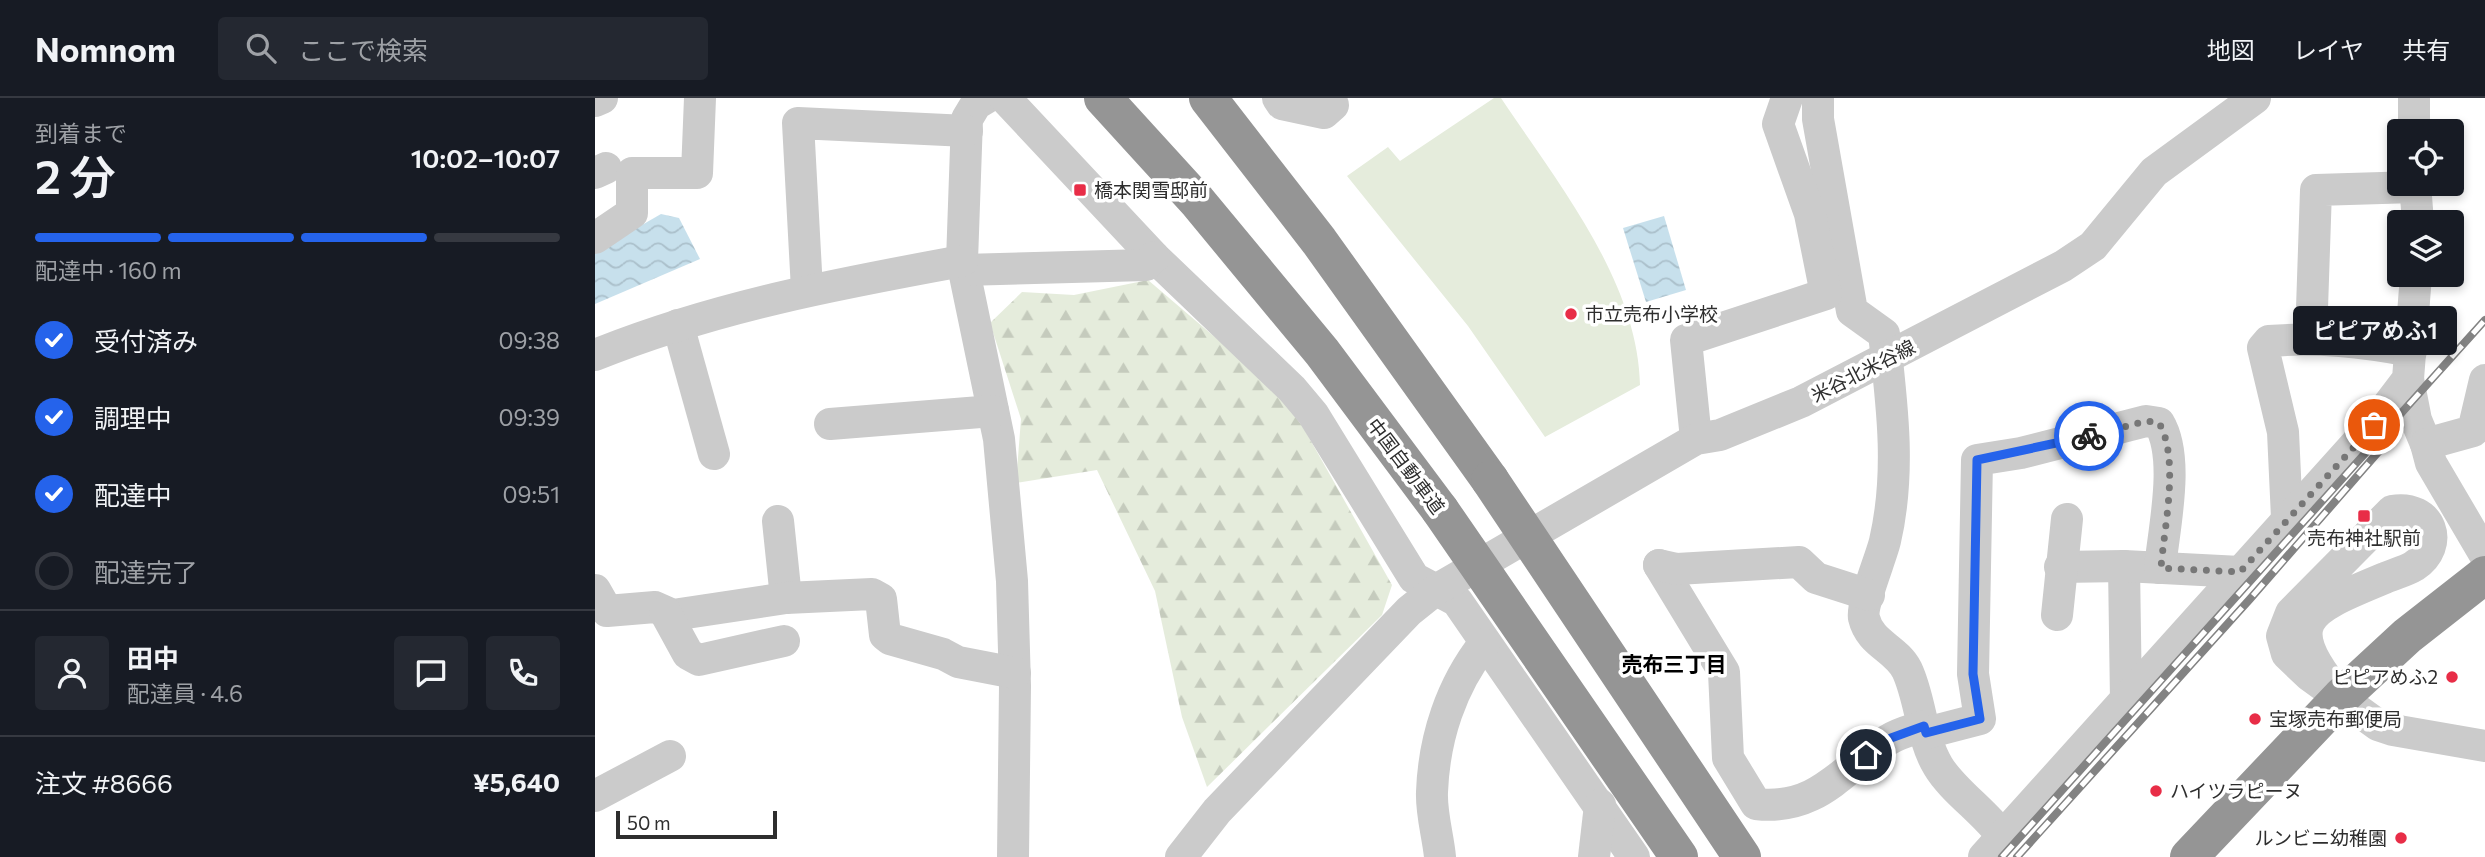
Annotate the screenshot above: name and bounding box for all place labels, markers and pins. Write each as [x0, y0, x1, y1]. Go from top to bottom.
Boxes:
place label: 橋本関雪邸前 [1094, 178, 1208, 201]
marker: 橋本関雪邸前 [1072, 182, 1088, 198]
place label: 市立売布小学校 [1585, 302, 1718, 325]
marker: 市立売布小学校 [1563, 306, 1579, 322]
callout: ピピアめふ1 [2292, 306, 2456, 355]
pin [2344, 395, 2404, 455]
marker: 売布神社駅前 [2356, 508, 2372, 524]
place label: 売布神社駅前 [2307, 526, 2421, 549]
place label: ピピアめふ2 [2332, 665, 2438, 688]
marker: ピピアめふ2 [2444, 669, 2460, 685]
place label: 宝塚売布郵便局 [2269, 707, 2402, 730]
marker: 宝塚売布郵便局 [2247, 711, 2263, 727]
pin [1836, 725, 1896, 785]
place label: ハイツラピーヌ [2170, 779, 2303, 802]
marker: ハイツラピーヌ [2148, 783, 2164, 799]
place label: ルンビニ幼稚園 [2254, 826, 2387, 849]
marker: ルンビニ幼稚園 [2393, 830, 2409, 846]

